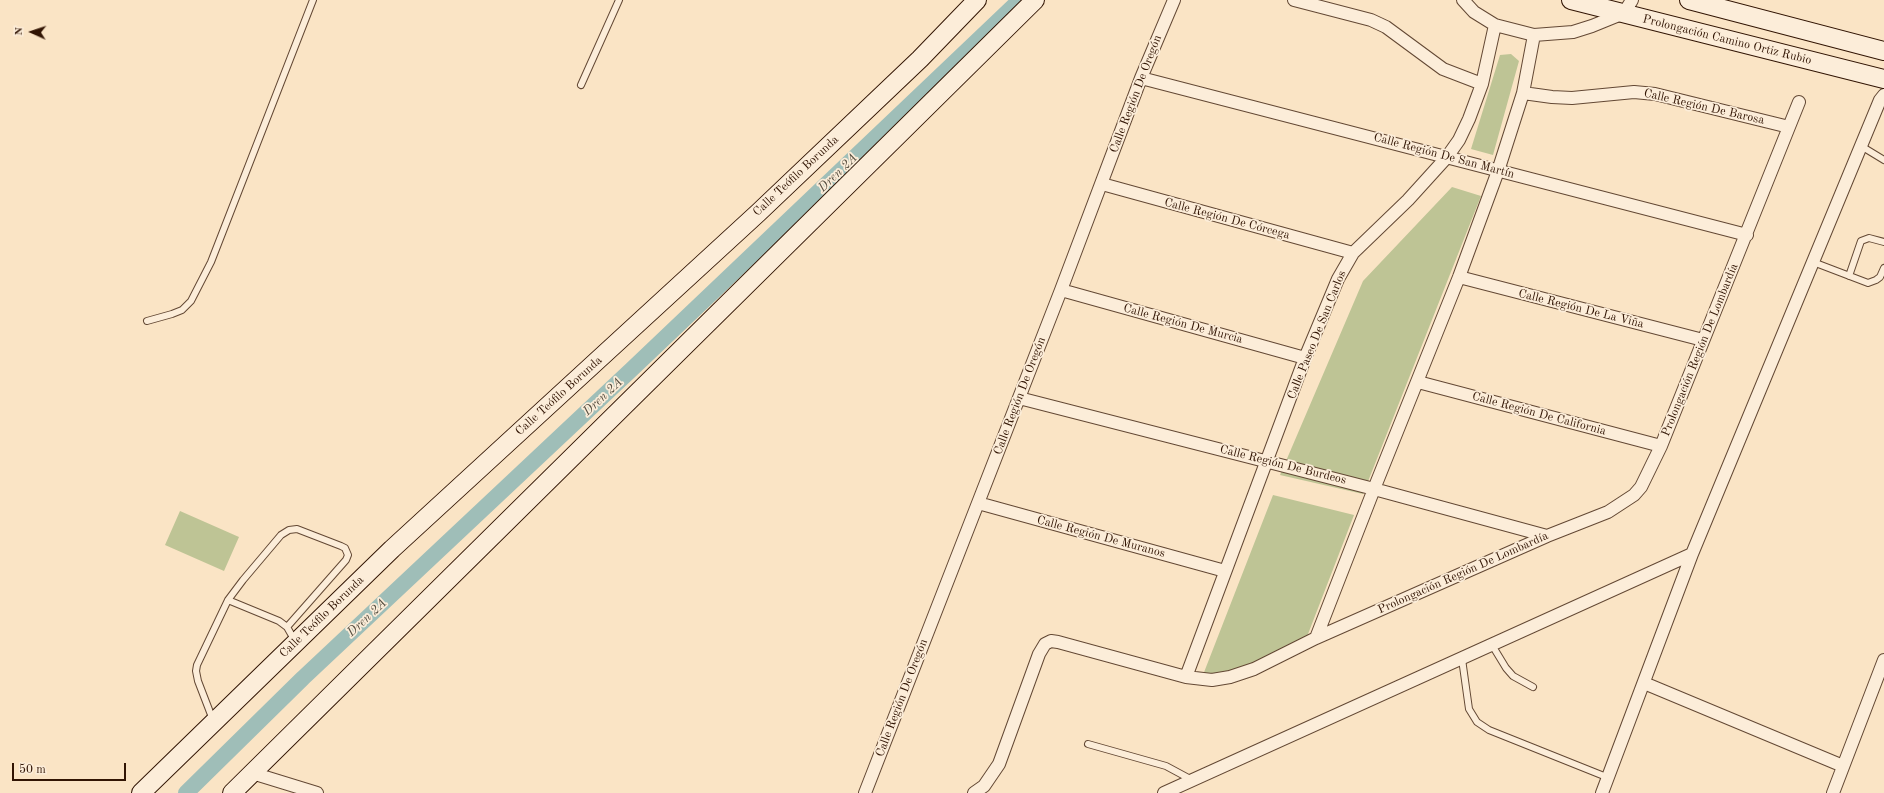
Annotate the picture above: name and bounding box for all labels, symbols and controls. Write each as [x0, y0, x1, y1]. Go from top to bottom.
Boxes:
north arrow [12, 12, 52, 52]
street label: Prolongación Camino Ortiz Rubio [1641, 12, 1813, 68]
text: N [14, 27, 25, 36]
street label: Calle Región De Oregón [1107, 33, 1165, 155]
street label: Calle Región De Barosa [1642, 86, 1766, 128]
street label: Calle Región De San Martín [1372, 130, 1516, 182]
street label: Calle Teófilo Borunda [750, 133, 842, 219]
water label: Dren 2A [815, 150, 861, 196]
street label: Calle Región De Córcega [1163, 195, 1291, 243]
street label: Prolongación Región De Lombardía [1659, 261, 1741, 439]
street label: Calle Paseo De San Carlos [1285, 268, 1349, 402]
street label: Calle Región De La Viña [1517, 286, 1645, 332]
street label: Calle Región De Murcia [1122, 301, 1244, 347]
street label: Calle Región De Oregón [991, 335, 1049, 457]
street label: Calle Teófilo Borunda [513, 353, 605, 439]
water label: Dren 2A [580, 375, 626, 419]
street label: Calle Región De California [1470, 389, 1608, 439]
street label: Calle Región De Burdeos [1218, 442, 1348, 488]
street label: Calle Región De Muranos [1035, 513, 1167, 561]
street label: Prolongación Región De Lombardía [1375, 529, 1551, 617]
street label: Calle Teófilo Borunda [277, 573, 367, 661]
water label: Dren 2A [344, 596, 390, 640]
street label: Calle Región De Oregón [873, 637, 931, 759]
scale bar [14, 755, 128, 781]
text: 50 m [19, 764, 46, 776]

